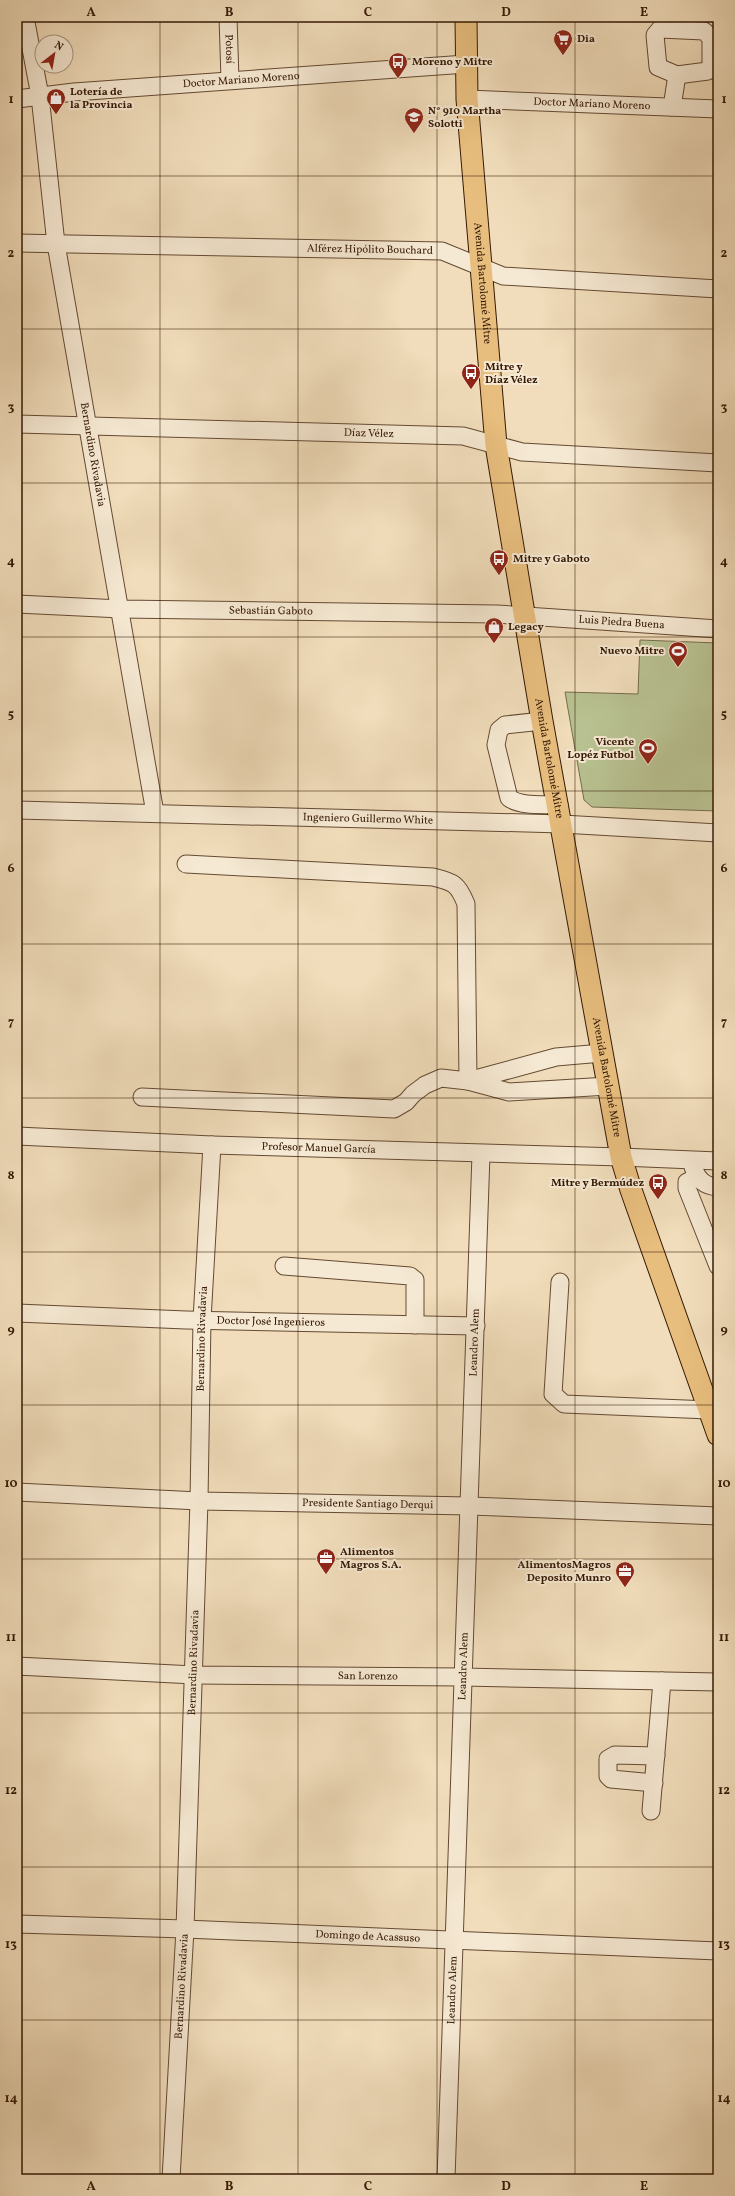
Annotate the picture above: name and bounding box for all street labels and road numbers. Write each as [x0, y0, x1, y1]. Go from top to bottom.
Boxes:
street label: Potosí [221, 34, 237, 65]
street label: Doctor Mariano Moreno [182, 68, 300, 92]
street label: Doctor Mariano Moreno [533, 94, 651, 114]
street label: Avenida Bartolomé Mitre [470, 222, 495, 345]
street label: Alférez Hipólito Bouchard [307, 241, 433, 258]
street label: Bernardino Rivadavia [76, 401, 109, 508]
street label: Díaz Vélez [344, 425, 395, 442]
street label: Sebastián Gaboto [229, 603, 313, 619]
street label: Luis Piedra Buena [578, 612, 666, 633]
street label: Avenida Bartolomé Mitre [531, 697, 567, 820]
street label: Ingeniero Guillermo White [303, 810, 433, 828]
street label: Avenida Bartolomé Mitre [588, 1016, 625, 1138]
street label: Profesor Manuel García [261, 1139, 377, 1157]
street label: Bernardino Rivadavia [193, 1285, 211, 1392]
street label: Leandro Alem [466, 1308, 483, 1377]
street label: Doctor José Ingenieros [216, 1313, 326, 1330]
street label: Presidente Santiago Derqui [302, 1495, 434, 1513]
street label: Bernardino Rivadavia [184, 1609, 203, 1716]
street label: Leandro Alem [455, 1632, 472, 1701]
street label: San Lorenzo [338, 1669, 398, 1684]
street label: Domingo de Acassuso [315, 1927, 421, 1946]
street label: Bernardino Rivadavia [171, 1933, 192, 2039]
street label: Leandro Alem [444, 1955, 461, 2025]

